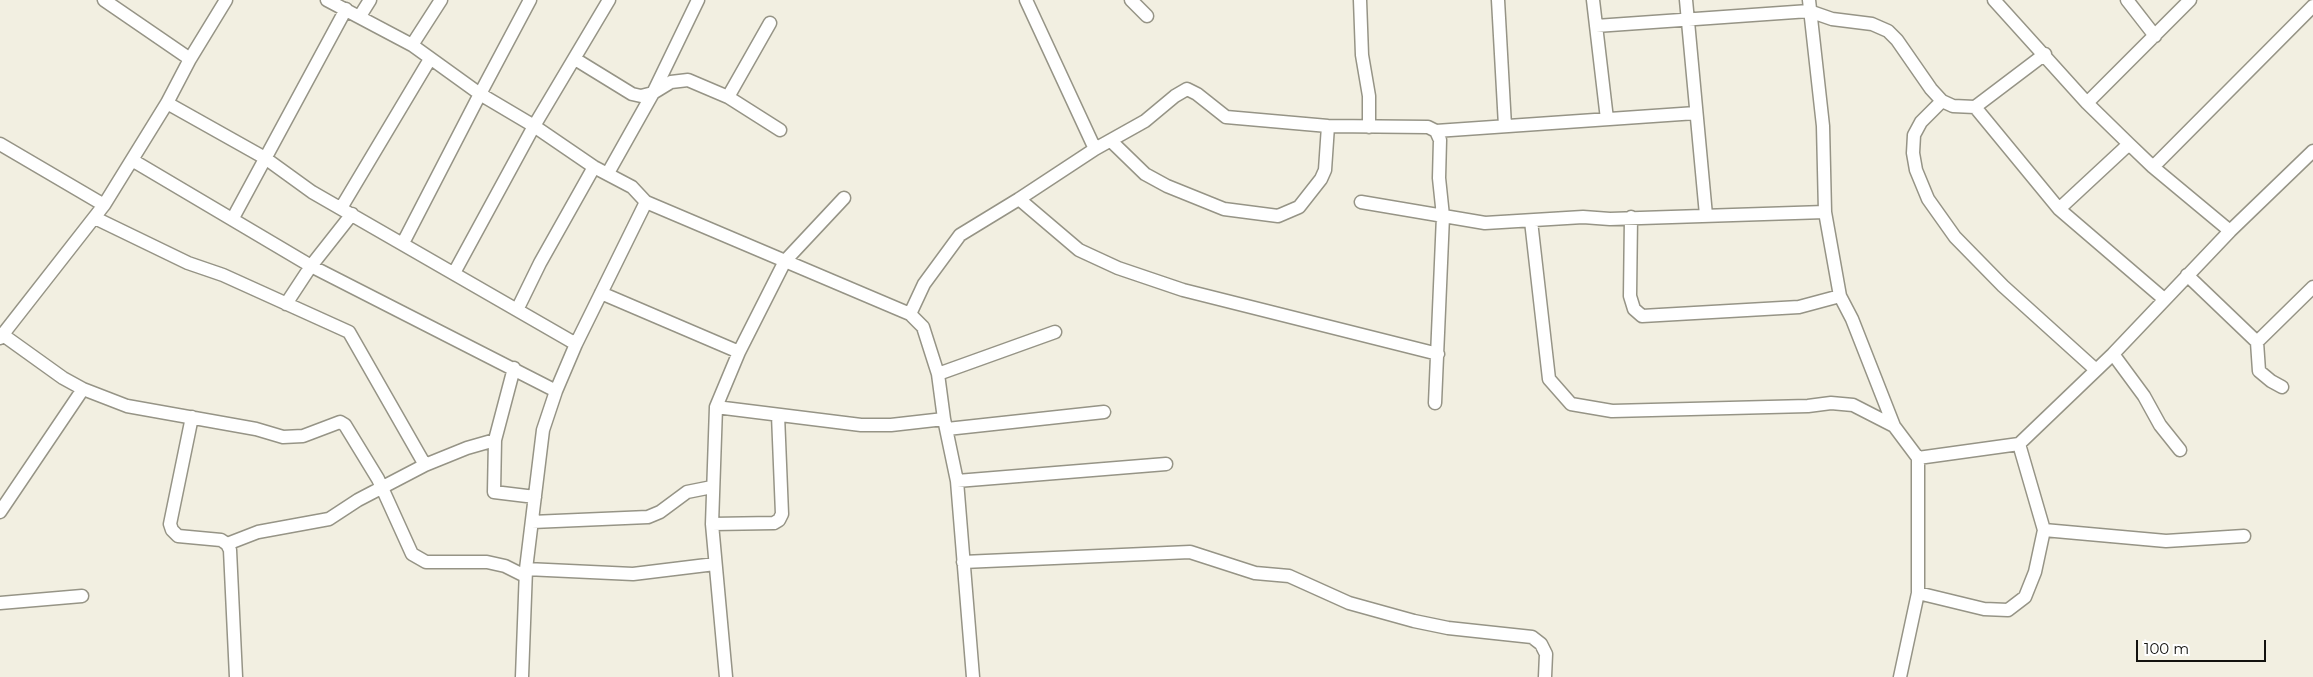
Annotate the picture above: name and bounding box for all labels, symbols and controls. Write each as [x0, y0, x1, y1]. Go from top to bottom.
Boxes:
scale bar [2138, 630, 2268, 662]
text: 100 m [2144, 639, 2189, 658]

